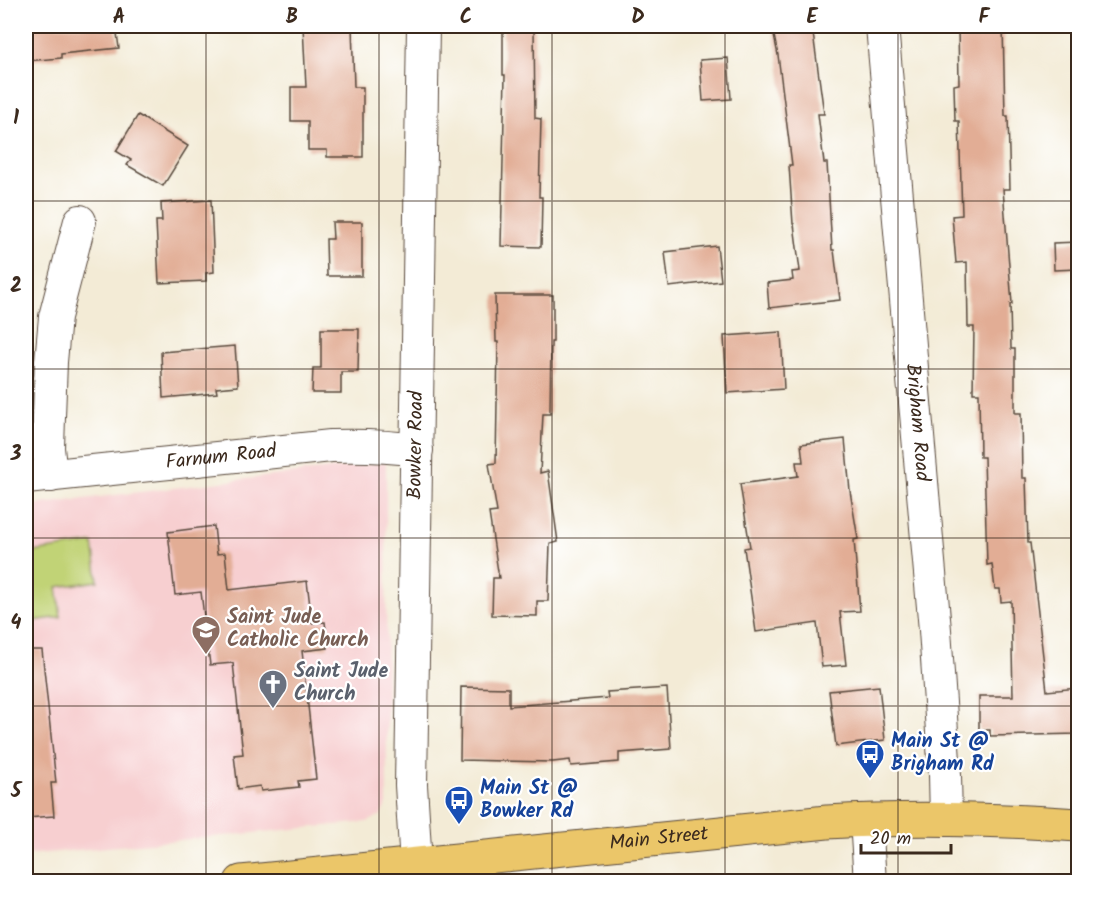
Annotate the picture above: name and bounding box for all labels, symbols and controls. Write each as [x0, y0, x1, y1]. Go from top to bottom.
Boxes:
text: A [113, 2, 125, 34]
text: B [286, 2, 298, 34]
text: C [460, 2, 472, 34]
text: D [631, 2, 645, 34]
text: E [806, 2, 818, 34]
text: F [979, 2, 991, 34]
text: 1 [13, 103, 19, 135]
text: 2 [10, 271, 22, 303]
street label: Brigham Road [896, 362, 938, 484]
street label: Bowker Road [400, 390, 433, 500]
street label: Farnum Road [164, 436, 279, 479]
text: 3 [10, 439, 22, 471]
place label: Saint Jude Catholic Church [227, 602, 369, 657]
text: 4 [11, 608, 22, 640]
school or university icon: Saint Jude Catholic Church [190, 614, 222, 656]
place label: Saint Jude Church [294, 656, 388, 711]
church icon: Saint Jude Church [257, 668, 289, 710]
place label: Main St @ Brigham Rd [891, 726, 995, 781]
bus stop icon: Main St @ Brigham Rd [854, 738, 886, 780]
place label: Main St @ Bowker Rd [480, 773, 579, 828]
text: 5 [10, 776, 23, 808]
bus stop icon: Main St @ Bowker Rd [443, 784, 475, 826]
scale bar [861, 817, 951, 855]
street label: Main Street [608, 818, 710, 860]
text: 20 m [870, 825, 911, 854]

